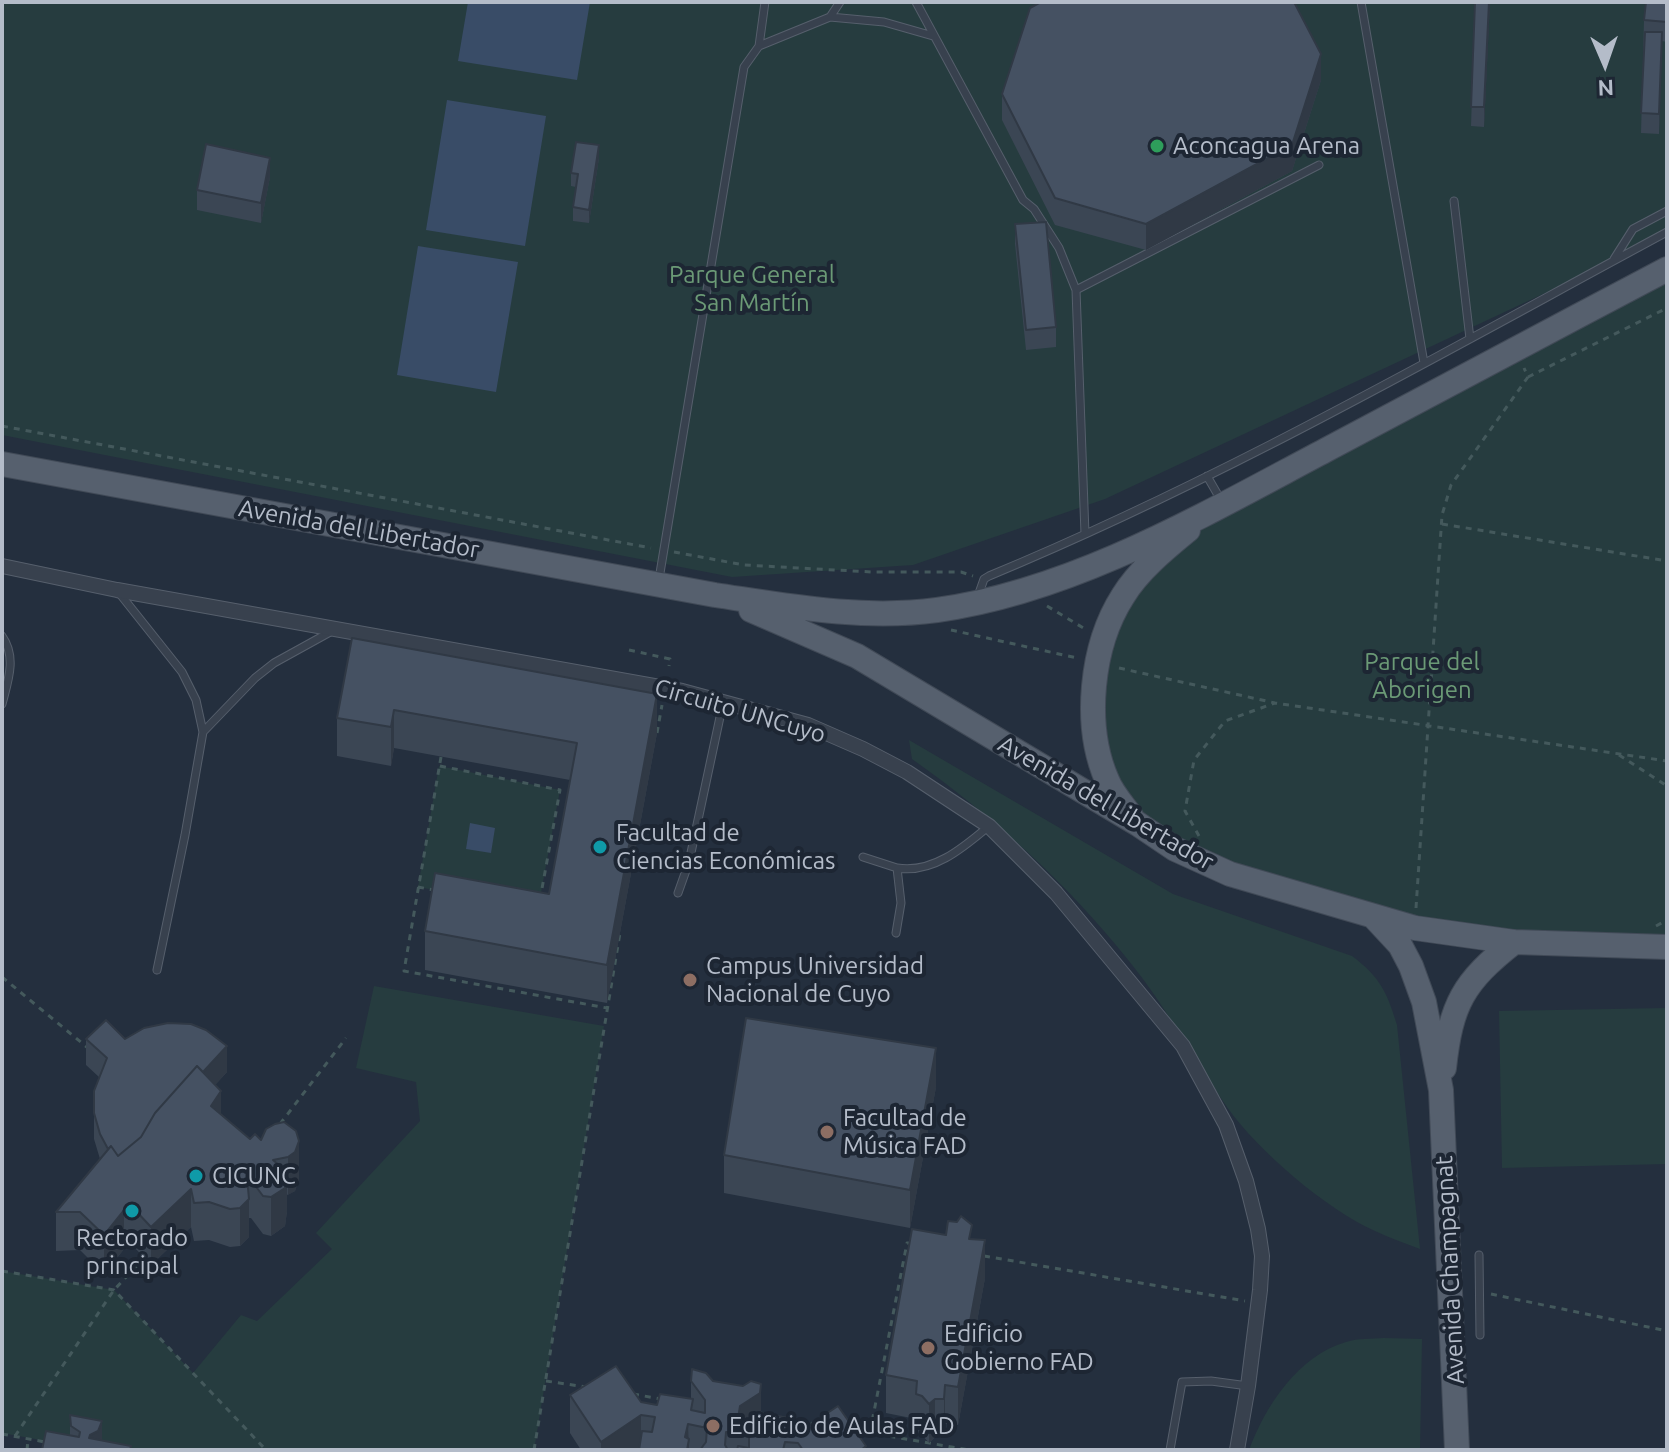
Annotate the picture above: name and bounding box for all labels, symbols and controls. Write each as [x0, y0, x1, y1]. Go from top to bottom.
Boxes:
north arrow [1565, 24, 1645, 104]
text: N [1597, 76, 1615, 101]
place label: Aconcagua Arena [1173, 132, 1360, 160]
marker: Aconcagua Arena [1148, 137, 1166, 155]
park label: Parque General San Martín [669, 261, 835, 317]
street label: Avenida del Libertador [236, 494, 482, 564]
park label: Parque del Aborigen [1364, 648, 1480, 704]
street label: Circuito UNCuyo [651, 673, 829, 749]
street label: Avenida del Libertador [993, 730, 1219, 876]
place label: Facultad de Ciencias Económicas [616, 819, 835, 875]
marker: Facultad de Ciencias Económicas [591, 838, 609, 856]
place label: Campus Universidad Nacional de Cuyo [706, 952, 924, 1008]
marker: Campus Universidad Nacional de Cuyo [681, 971, 699, 989]
place label: Facultad de Música FAD [843, 1104, 967, 1160]
marker: Facultad de Música FAD [818, 1123, 836, 1141]
street label: Avenida Champagnat [1430, 1155, 1470, 1385]
place label: CICUNC [212, 1162, 296, 1190]
marker: CICUNC [187, 1167, 205, 1185]
marker: Rectorado principal [123, 1202, 141, 1220]
place label: Rectorado principal [76, 1224, 188, 1280]
place label: Edificio Gobierno FAD [944, 1320, 1094, 1376]
marker: Edificio Gobierno FAD [919, 1339, 937, 1357]
place label: Edificio de Aulas FAD [729, 1412, 955, 1440]
marker: Edificio de Aulas FAD [704, 1417, 722, 1435]

